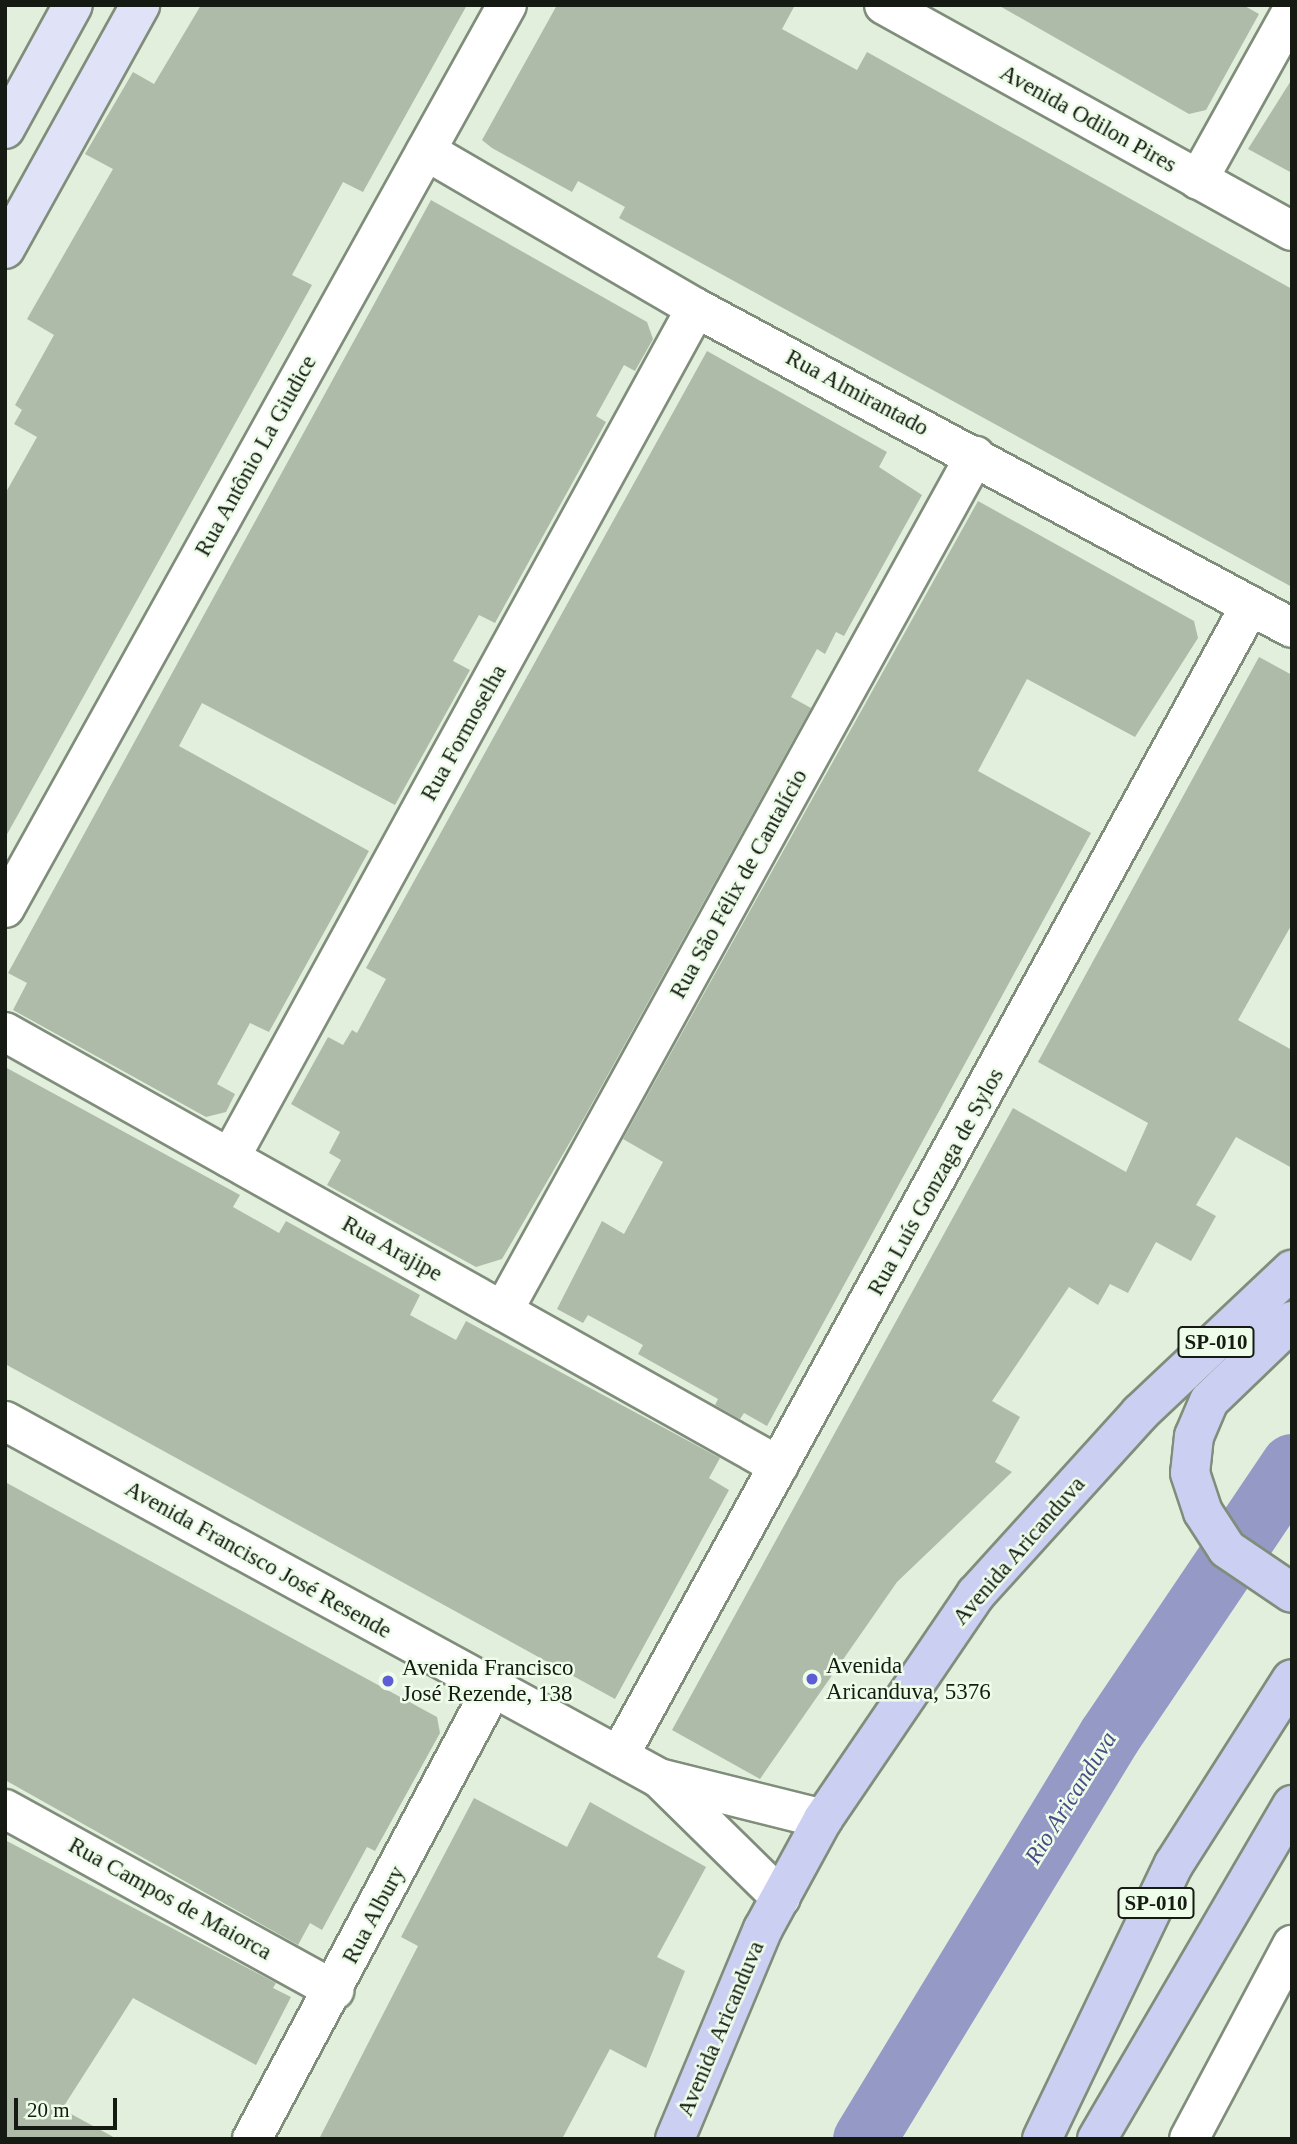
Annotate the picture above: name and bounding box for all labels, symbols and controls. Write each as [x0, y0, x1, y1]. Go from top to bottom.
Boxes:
street label: Avenida Odilon Pires [995, 59, 1181, 179]
street label: Rua Almirantado [780, 343, 934, 443]
street label: Rua Antônio La Giudice [189, 350, 323, 562]
street label: Rua Formoselha [415, 660, 513, 806]
street label: Rua São Félix de Cantalício [664, 764, 814, 1004]
street label: Rua Luís Gonzaga de Sylos [862, 1064, 1010, 1300]
street label: Rua Arajipe [336, 1210, 448, 1288]
road number: SP-010 [1178, 1324, 1254, 1360]
street label: Avenida Aricanduva [947, 1471, 1091, 1631]
street label: Avenida Francisco José Resende [120, 1475, 396, 1645]
place label: Avenida Aricanduva, 5376 [826, 1652, 991, 1706]
place label: Avenida Francisco José Rezende, 138 [402, 1654, 573, 1708]
marker: Avenida Aricanduva, 5376 [804, 1671, 820, 1687]
marker: Avenida Francisco José Rezende, 138 [380, 1673, 396, 1689]
water label: Rio Aricanduva [1019, 1726, 1123, 1870]
street label: Rua Campos de Maiorca [64, 1832, 276, 1966]
street label: Rua Albury [336, 1861, 412, 1969]
road number: SP-010 [1118, 1885, 1194, 1920]
street label: Avenida Aricanduva [671, 1937, 771, 2121]
scale bar [18, 2084, 121, 2128]
text: 20 m [27, 2098, 70, 2122]

